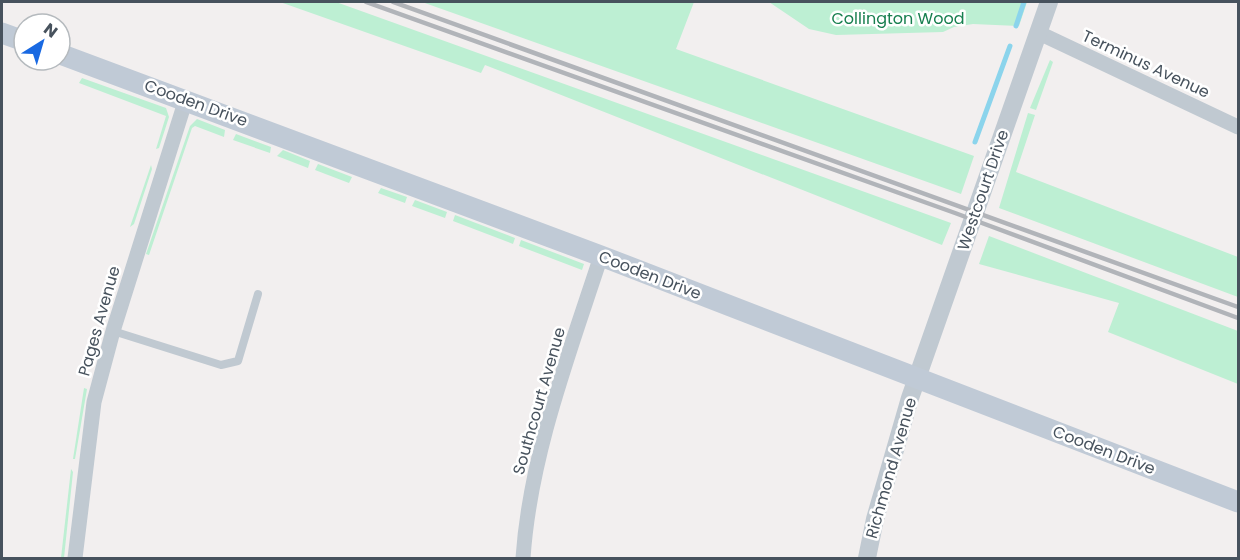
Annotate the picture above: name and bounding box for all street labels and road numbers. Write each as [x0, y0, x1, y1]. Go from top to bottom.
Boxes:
street label: Terminus Avenue [1079, 24, 1214, 104]
street label: Cooden Drive [141, 74, 251, 132]
street label: Westcourt Drive [952, 127, 1014, 253]
street label: Cooden Drive [595, 245, 705, 305]
street label: Pages Avenue [72, 263, 126, 379]
street label: Southcourt Avenue [507, 325, 571, 477]
street label: Richmond Avenue [860, 395, 922, 541]
street label: Cooden Drive [1049, 420, 1159, 480]

